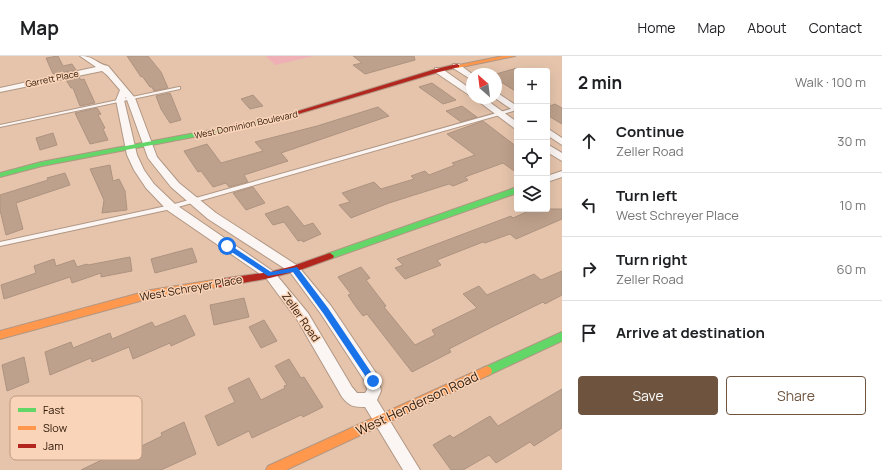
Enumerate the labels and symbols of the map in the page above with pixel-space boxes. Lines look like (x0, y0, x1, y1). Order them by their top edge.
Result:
street label: Garrett Place (24, 67, 80, 90)
north arrow (466, 68, 502, 104)
street label: West Dominion Boulevard (193, 107, 299, 142)
route start (218, 237, 236, 255)
street label: West Schreyer Place (138, 271, 244, 304)
street label: Zeller Road (279, 289, 324, 344)
street label: West Henderson Road (353, 367, 481, 439)
route end (364, 372, 382, 390)
legend (10, 396, 142, 460)
text: Fast (43, 402, 65, 417)
text: Slow (43, 420, 68, 435)
text: Jam (43, 438, 64, 453)

